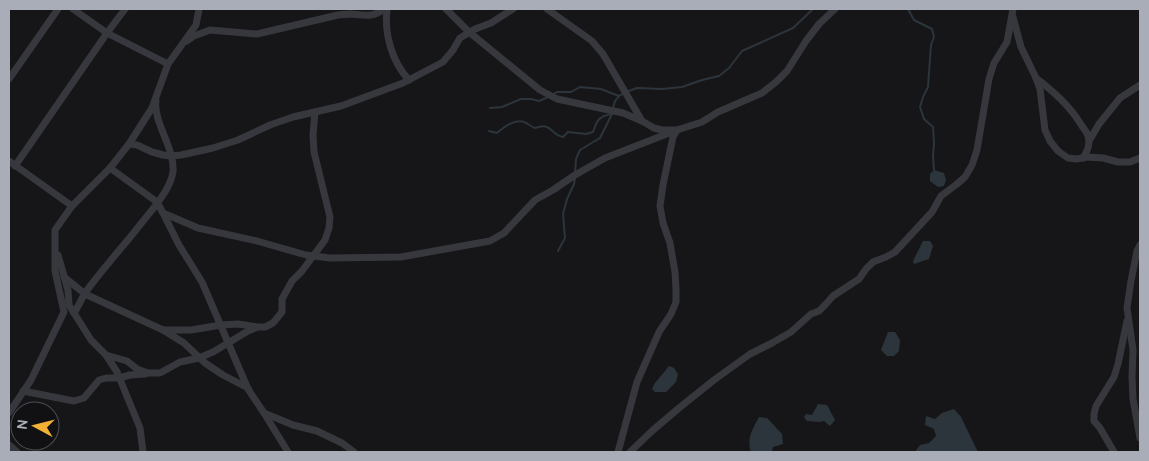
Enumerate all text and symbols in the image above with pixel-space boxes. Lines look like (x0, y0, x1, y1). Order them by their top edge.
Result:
north arrow (10, 401, 60, 451)
text: N (13, 418, 32, 430)

